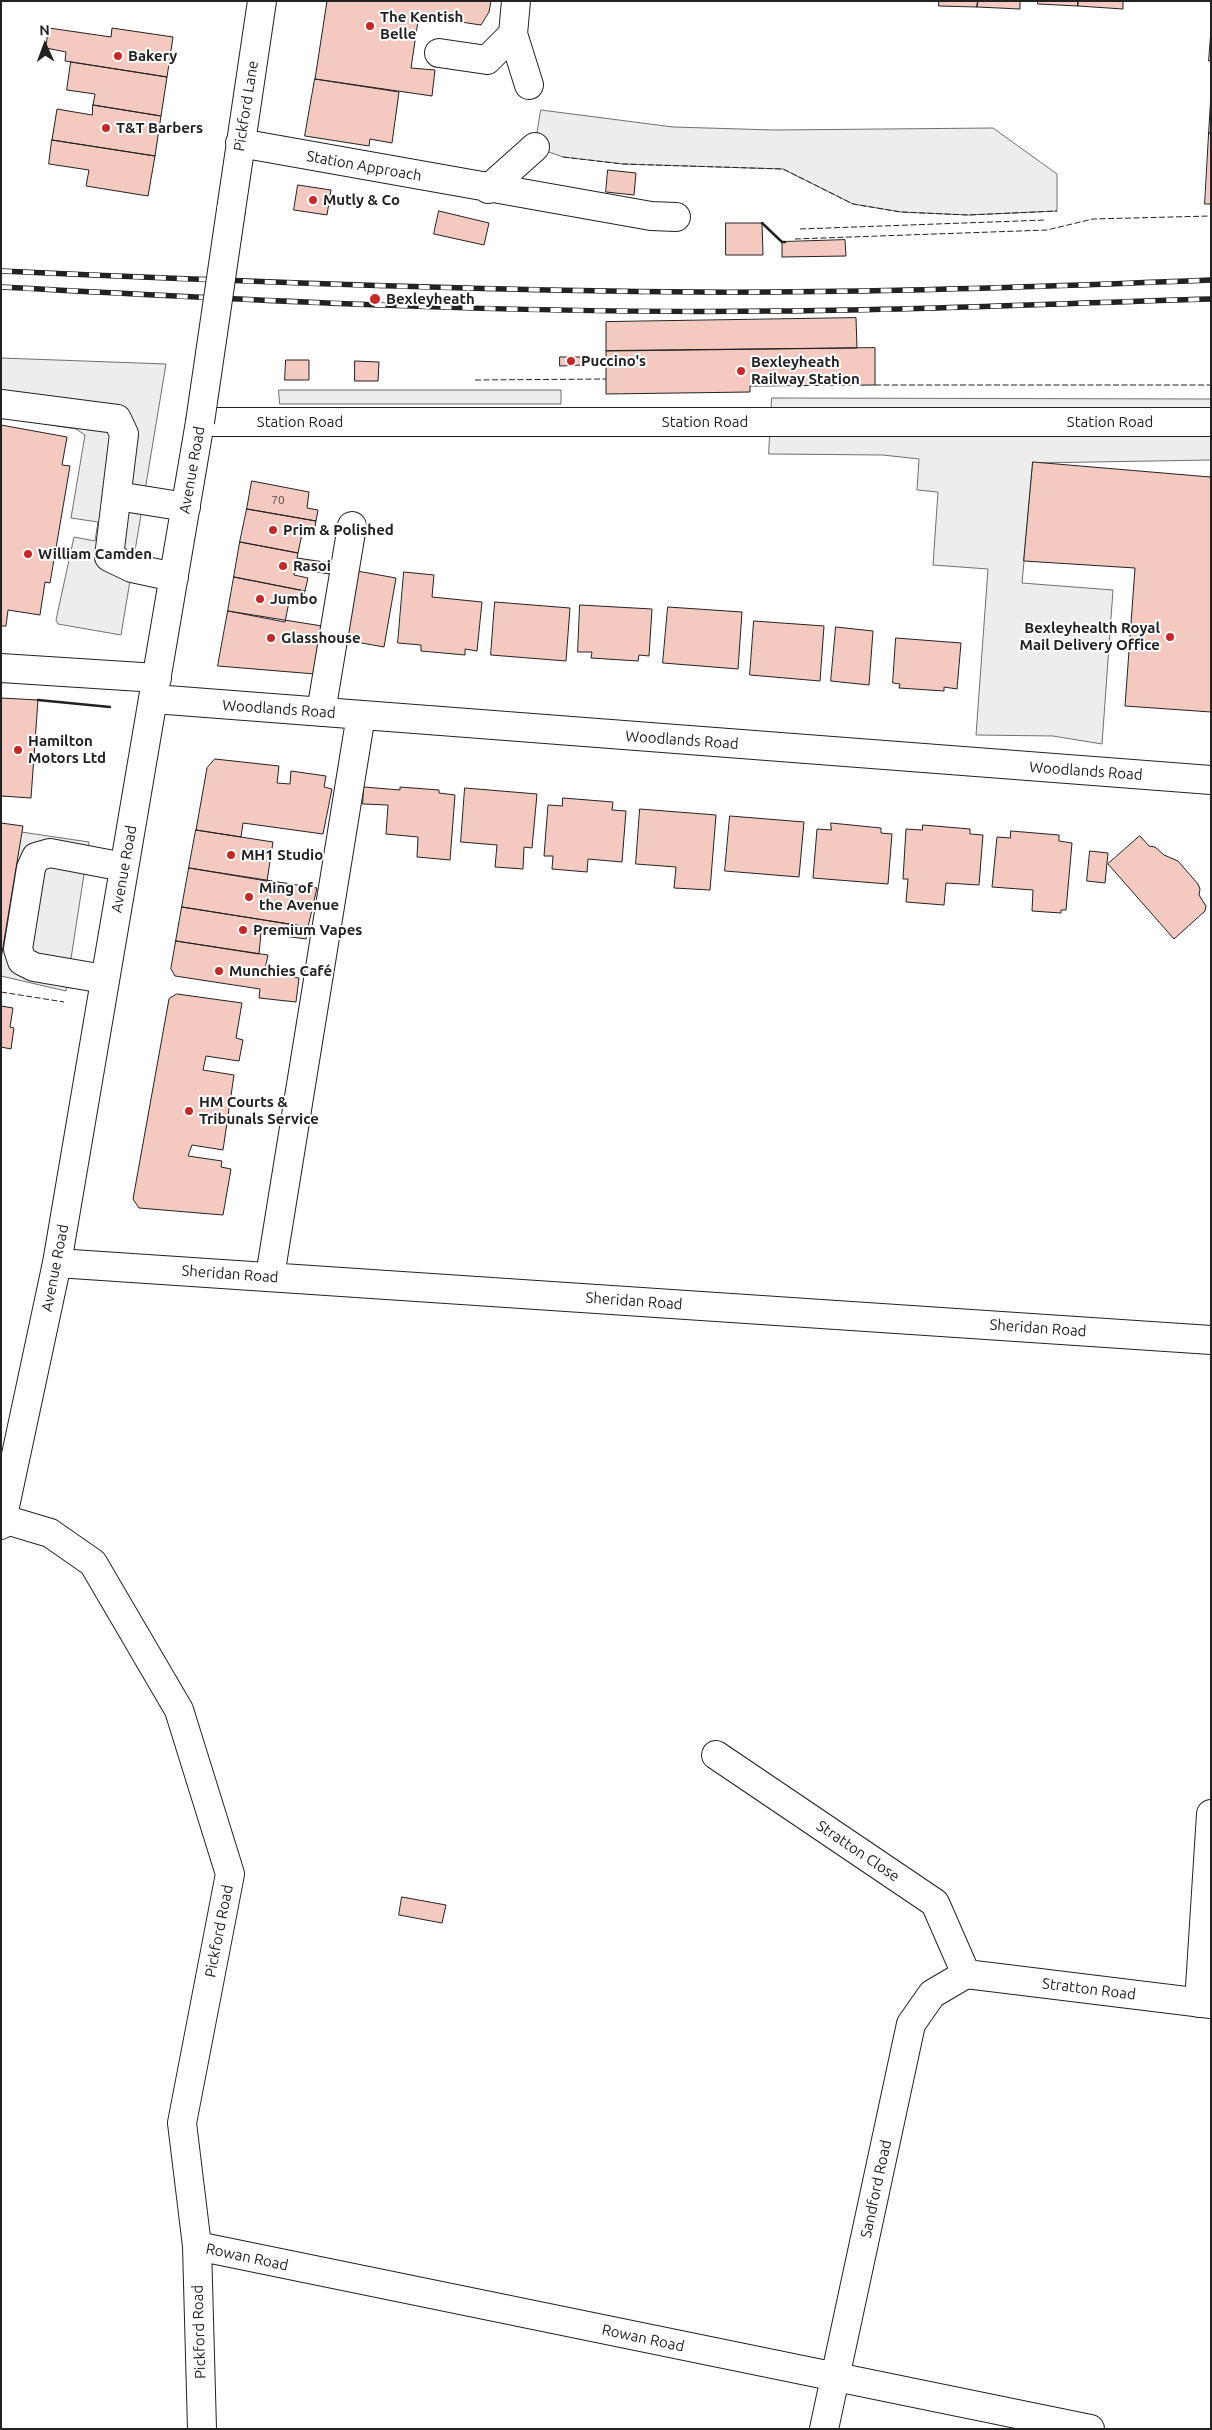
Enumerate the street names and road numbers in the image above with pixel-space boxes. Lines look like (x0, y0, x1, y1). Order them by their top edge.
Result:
street label: Pickford Lane (230, 59, 262, 153)
street label: Station Approach (305, 147, 423, 185)
street label: Station Road (257, 413, 343, 431)
street label: Station Road (662, 413, 748, 431)
street label: Station Road (1067, 413, 1153, 431)
street label: Avenue Road (175, 425, 209, 515)
street label: Woodlands Road (222, 696, 336, 722)
street label: Woodlands Road (625, 727, 739, 753)
street label: Woodlands Road (1029, 758, 1143, 784)
street label: Avenue Road (107, 824, 141, 914)
street label: Avenue Road (38, 1223, 72, 1313)
street label: Sheridan Road (181, 1262, 279, 1286)
street label: Sheridan Road (585, 1289, 683, 1313)
street label: Sheridan Road (989, 1316, 1087, 1340)
street label: Stratton Close (813, 1817, 903, 1885)
street label: Pickford Road (201, 1883, 237, 1979)
street label: Stratton Road (1041, 1974, 1137, 2004)
street label: Sandford Road (857, 2138, 895, 2240)
street label: Rowan Road (204, 2239, 290, 2275)
street label: Pickford Road (188, 2285, 210, 2379)
street label: Rowan Road (600, 2320, 686, 2356)

